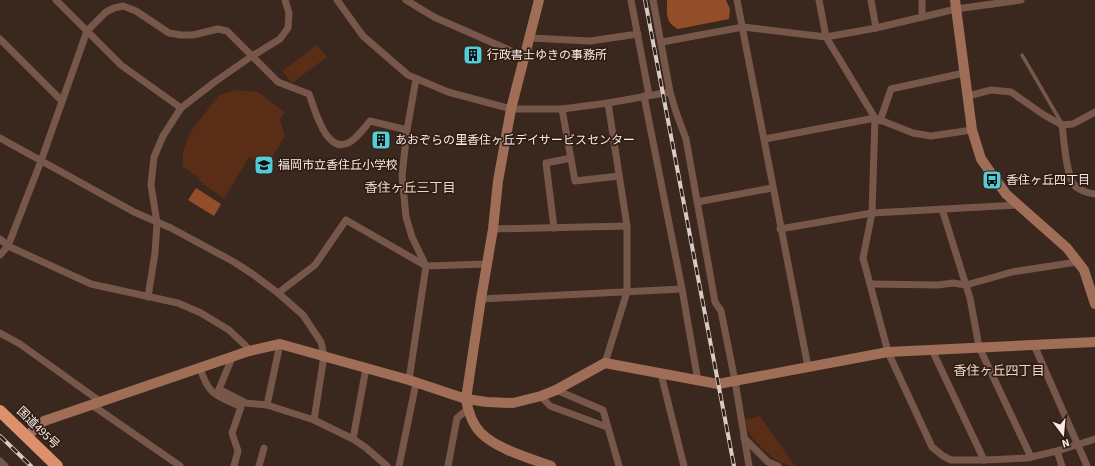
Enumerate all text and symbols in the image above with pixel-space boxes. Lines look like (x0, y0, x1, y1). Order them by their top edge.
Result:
building icon: 行政書士ゆきの事務所 (462, 44, 484, 66)
place label: 行政書士ゆきの事務所 (487, 47, 607, 64)
building icon: あおぞらの里香住ヶ丘デイサービスセンター (370, 129, 392, 151)
place label: あおぞらの里香住ヶ丘デイサービスセンター (395, 132, 635, 149)
school or university icon: 福岡市立香住丘小学校 (253, 154, 275, 176)
place label: 福岡市立香住丘小学校 (278, 157, 398, 174)
bus stop icon: 香住ヶ丘四丁目 (981, 169, 1003, 191)
place label: 香住ヶ丘四丁目 (1006, 172, 1090, 189)
district label: 香住ヶ丘三丁目 (364, 179, 456, 197)
district label: 香住ヶ丘四丁目 (953, 362, 1045, 380)
street label: 国道495号 (13, 403, 63, 453)
north arrow (1043, 414, 1083, 454)
text: N (1060, 435, 1071, 451)

